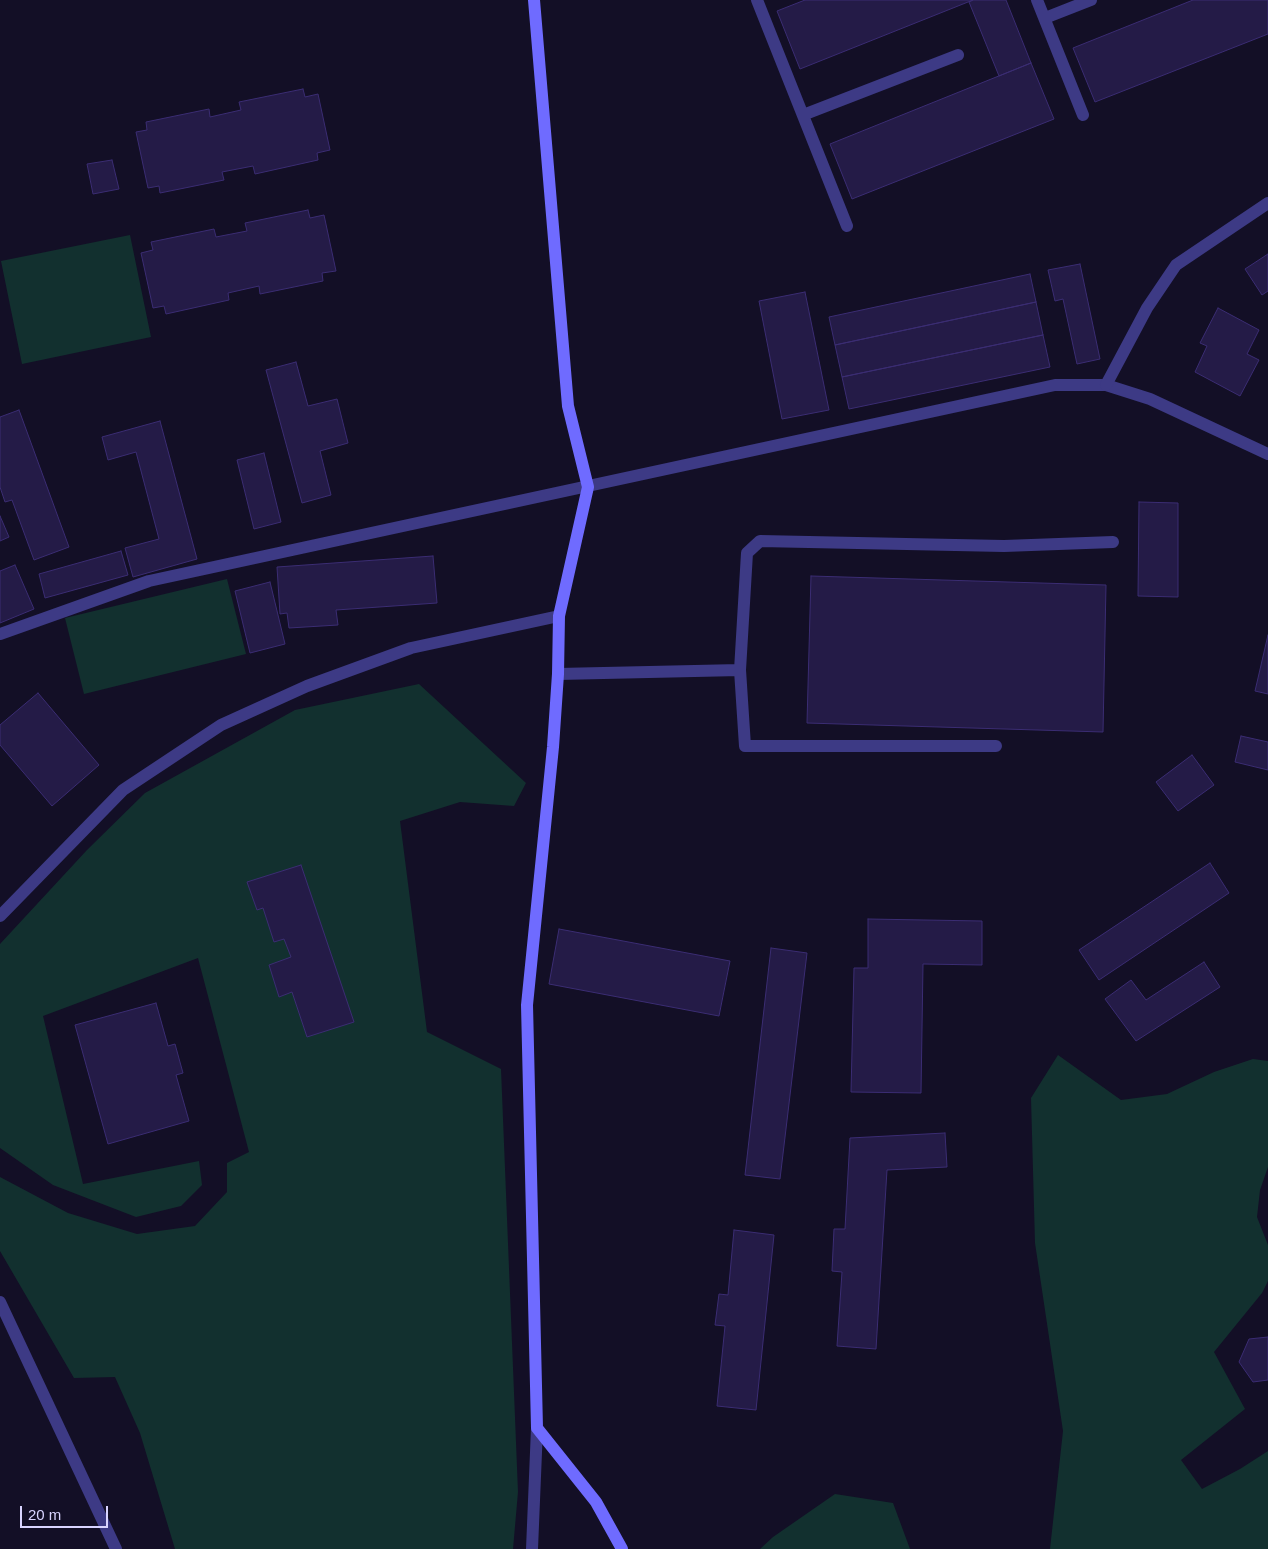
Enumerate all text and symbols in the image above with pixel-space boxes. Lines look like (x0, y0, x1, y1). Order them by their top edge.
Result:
scale bar (22, 1496, 110, 1528)
text: 20 m (28, 1506, 61, 1523)

